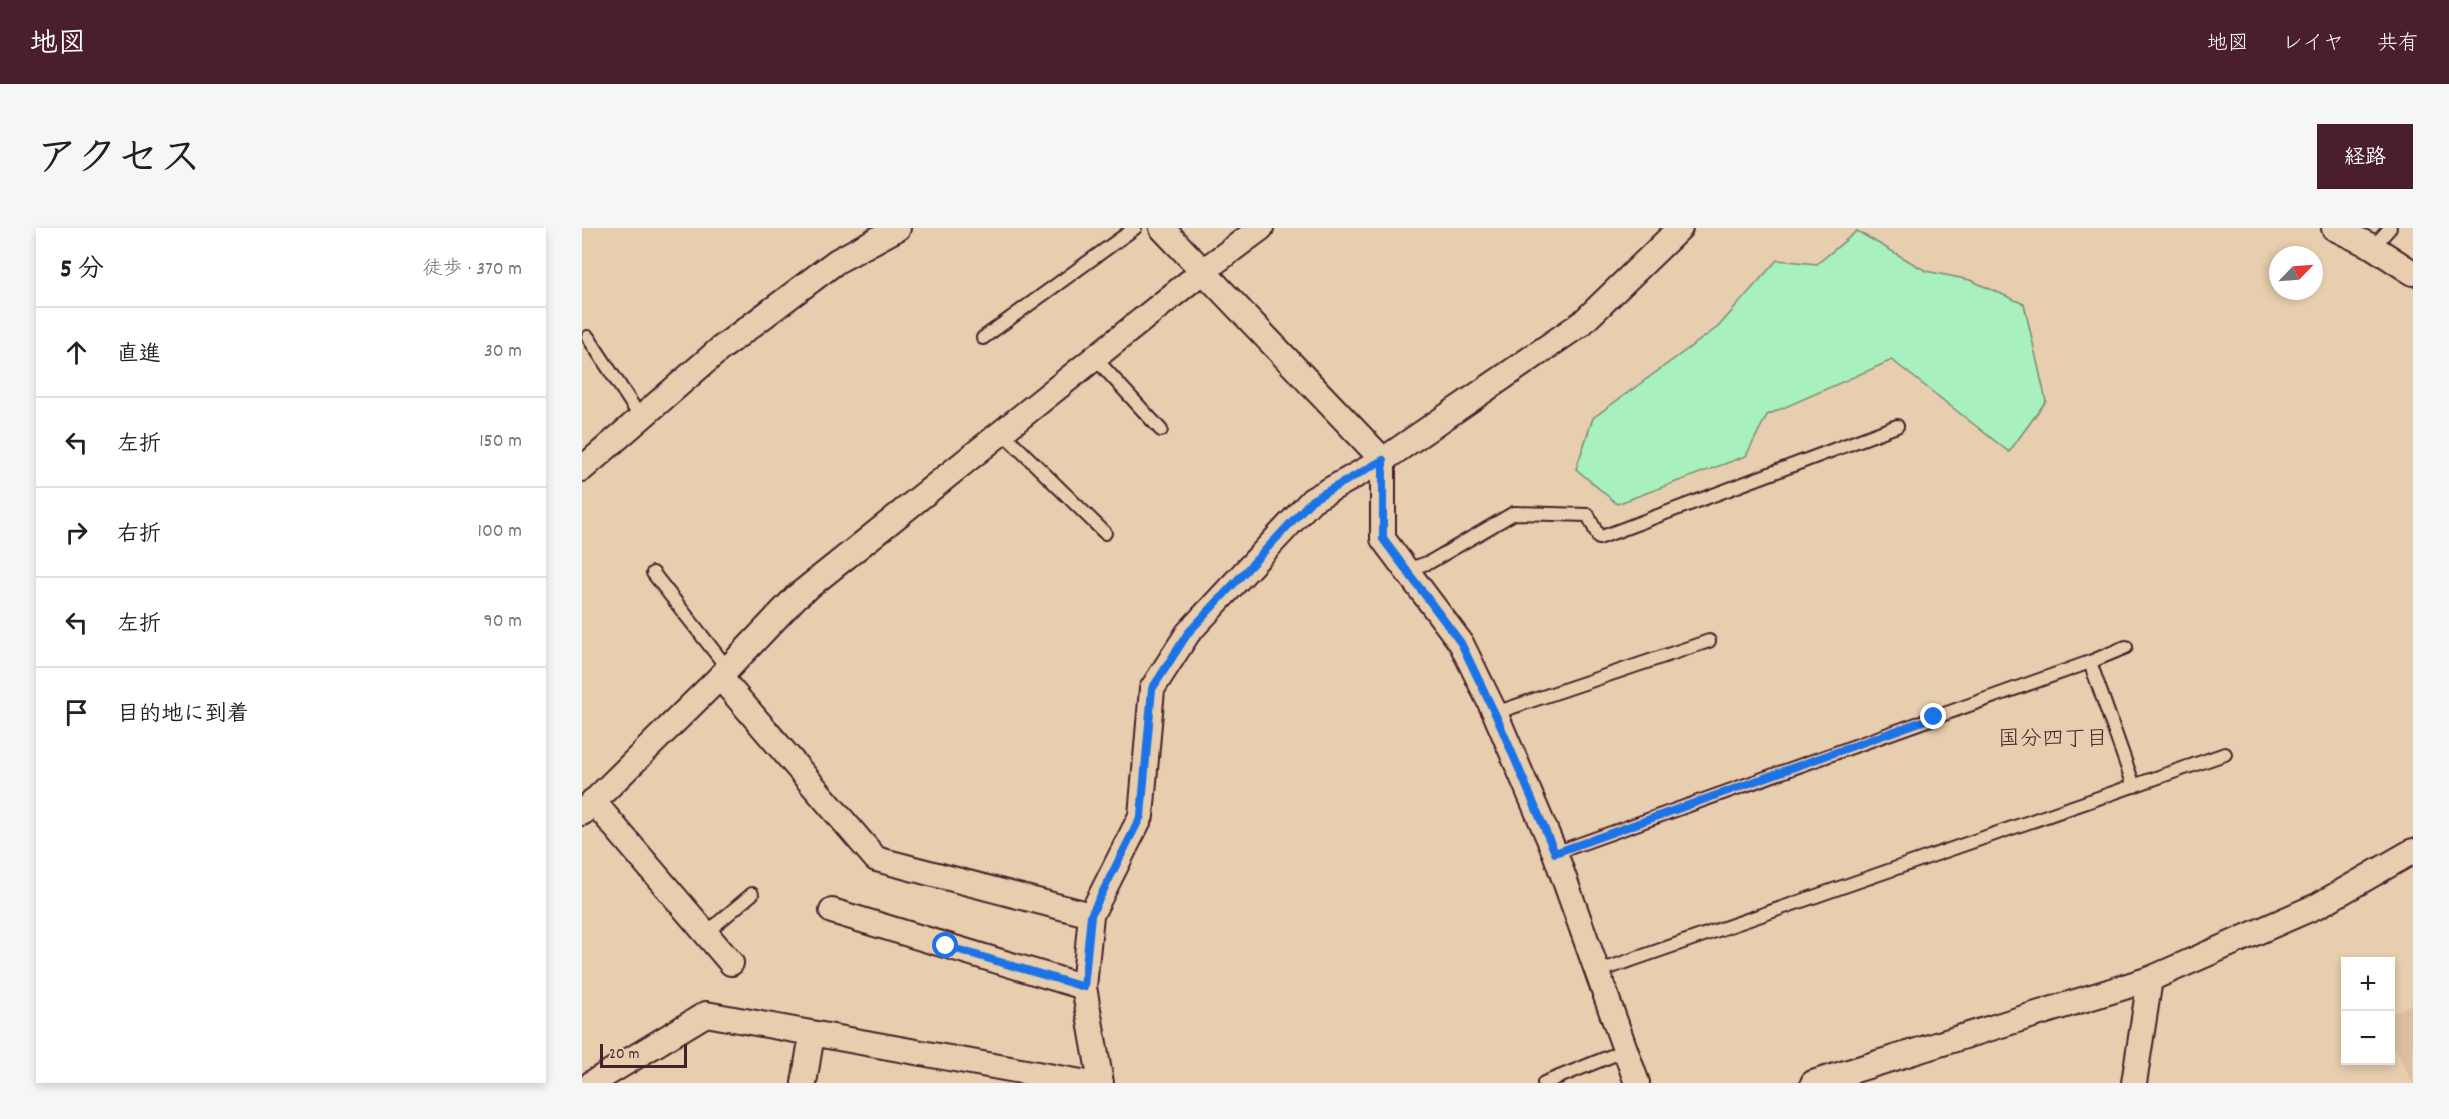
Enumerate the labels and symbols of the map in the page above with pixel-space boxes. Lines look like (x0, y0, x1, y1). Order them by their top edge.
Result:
north arrow (2269, 246, 2323, 300)
route end (1920, 703, 1946, 729)
district label: 国分四丁目 (1998, 725, 2108, 756)
route start (932, 932, 958, 958)
scale bar (600, 1041, 687, 1068)

